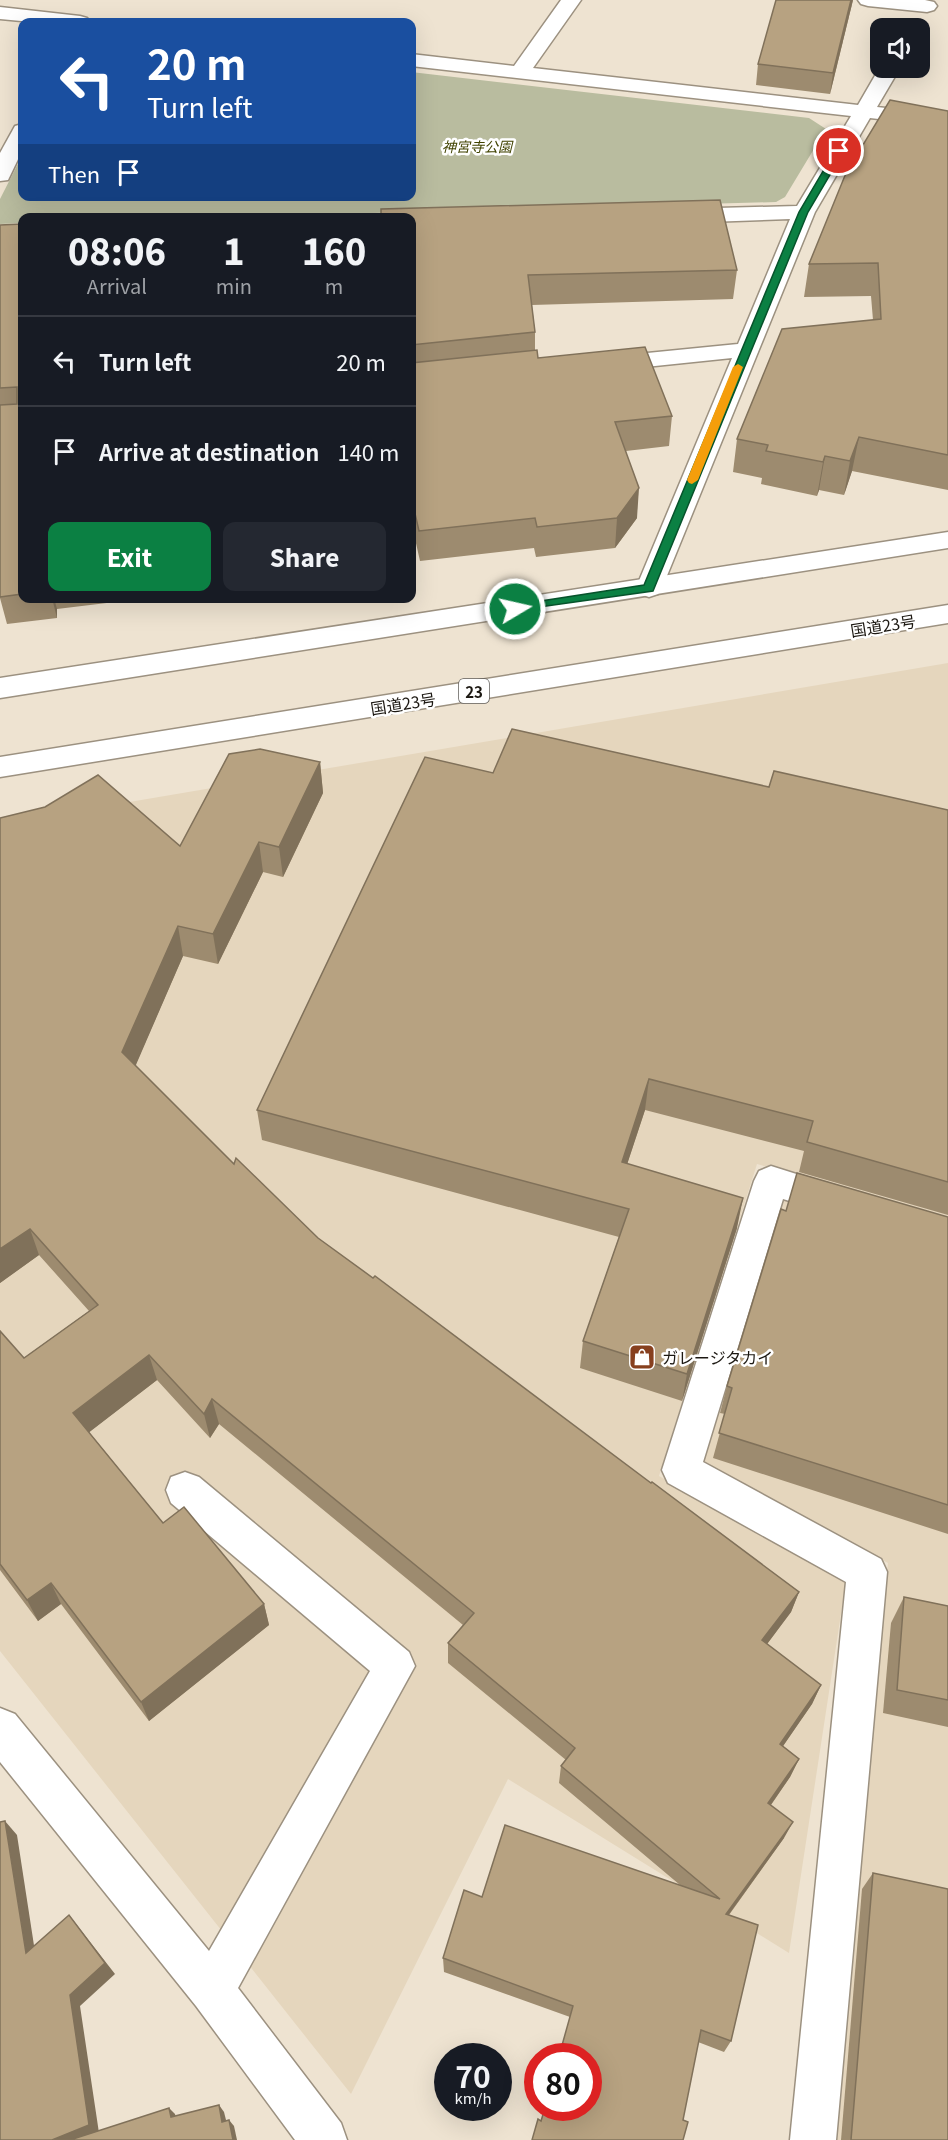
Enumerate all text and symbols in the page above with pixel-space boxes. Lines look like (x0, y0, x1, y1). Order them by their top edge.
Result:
map controls (870, 18, 930, 78)
button: sound (870, 18, 930, 78)
text: 20 m (147, 31, 247, 92)
icon: left (48, 42, 126, 120)
text: Turn left (147, 87, 253, 126)
pin (813, 125, 864, 176)
icon: arrive (822, 134, 855, 167)
park label: 神宮寺公園 (442, 136, 514, 156)
icon: arrive (112, 156, 145, 189)
text: Then (48, 157, 100, 189)
text: 08:06 (68, 223, 166, 275)
text: 1 (223, 223, 245, 275)
text: 160 (302, 223, 366, 275)
text: Arrival (87, 271, 147, 300)
text: min (216, 271, 252, 300)
text: m (325, 271, 343, 300)
icon: left (48, 345, 81, 378)
text: Turn left (99, 345, 191, 377)
text: 20 m (336, 345, 386, 377)
icon: arrive (48, 435, 81, 468)
text: Arrive at destination (99, 435, 319, 467)
text: 140 m (337, 435, 399, 467)
button: Exit (48, 522, 211, 591)
button: Share (223, 522, 386, 591)
position arrow (483, 577, 547, 641)
street label: 国道23号 (849, 608, 917, 642)
road number: 23 (459, 679, 489, 703)
street label: 国道23号 (369, 686, 437, 720)
shop icon: ガレージタカイ (627, 1342, 657, 1372)
place label: ガレージタカイ (662, 1345, 773, 1369)
speed limit sign: 80 (524, 2043, 602, 2121)
text: 70 (455, 2053, 491, 2097)
text: km/h (454, 2087, 492, 2108)

